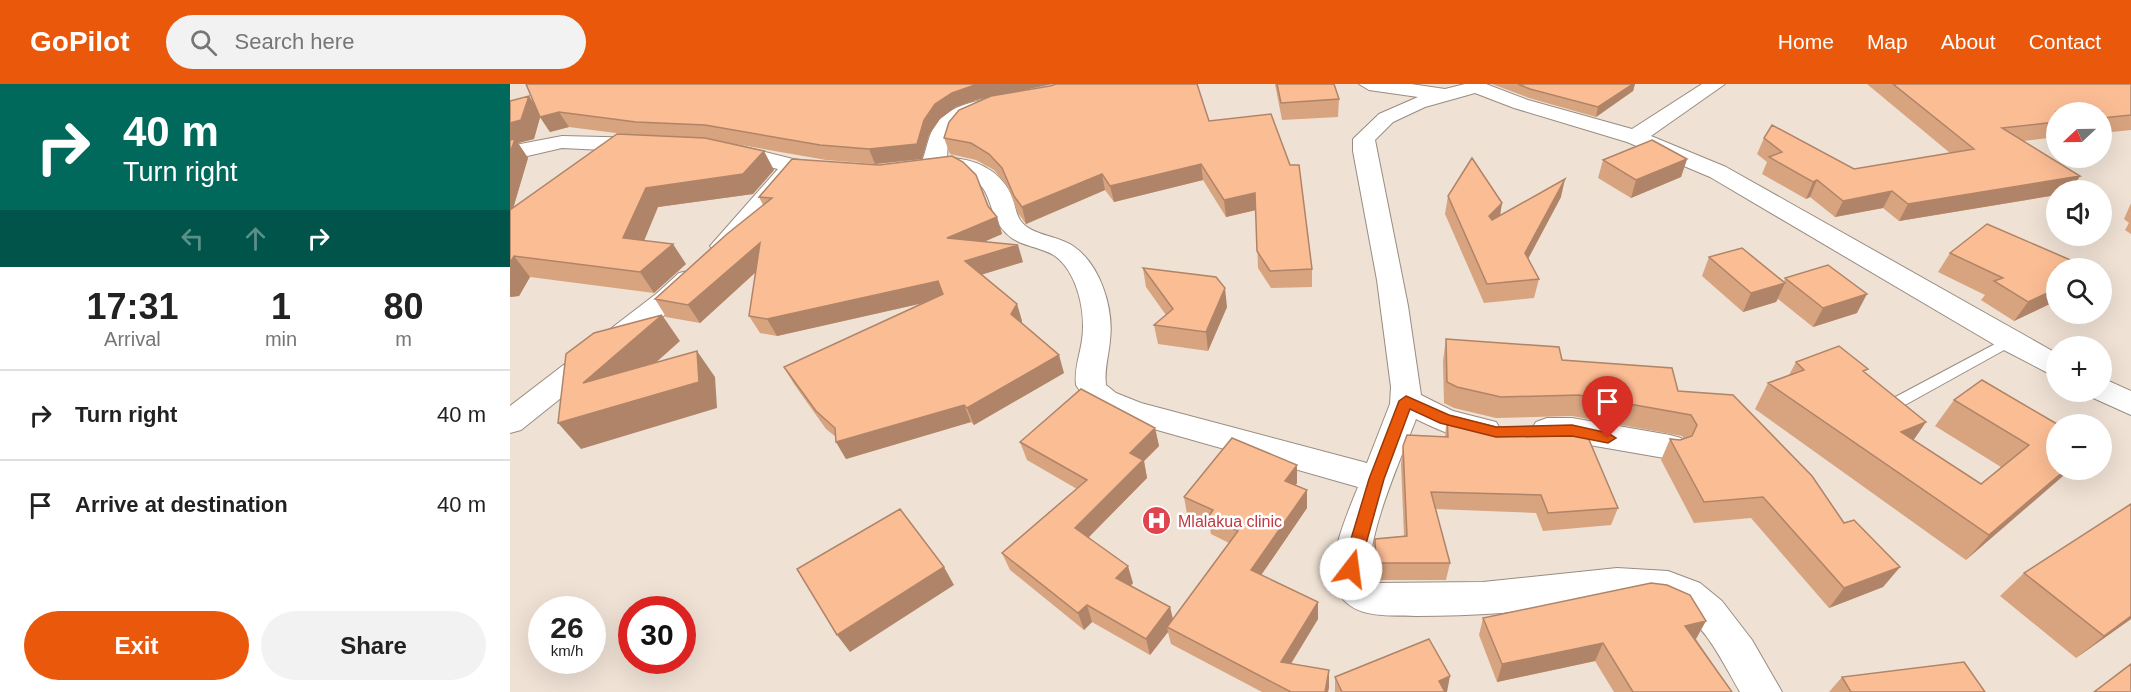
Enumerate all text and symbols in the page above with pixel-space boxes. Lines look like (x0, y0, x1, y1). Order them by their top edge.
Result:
search box (166, 15, 586, 69)
text: GoPilot (30, 26, 130, 57)
icon: search (187, 26, 220, 59)
text: Search here (235, 29, 354, 54)
text: Home (1778, 30, 1834, 53)
text: Map (1867, 30, 1908, 53)
text: About (1941, 30, 1996, 53)
text: Contact (2029, 30, 2101, 53)
north arrow (2046, 102, 2112, 168)
map controls (2046, 102, 2112, 480)
icon: right (24, 108, 102, 186)
text: 40 m (123, 108, 219, 155)
text: Turn right (123, 157, 238, 187)
button: sound (2046, 180, 2112, 246)
icon: left (176, 222, 209, 255)
icon: ahead (239, 222, 272, 255)
icon: right (302, 222, 335, 255)
button: search (2046, 258, 2112, 324)
text: 17:31 (86, 286, 178, 327)
text: 1 (271, 286, 291, 327)
text: 80 (384, 286, 424, 327)
text: Arrival (104, 328, 161, 350)
text: min (265, 328, 297, 350)
text: m (395, 328, 412, 350)
button: + (2046, 336, 2112, 402)
pin (1582, 376, 1633, 438)
icon: arrive (1591, 385, 1624, 418)
icon: right (24, 399, 57, 432)
text: Turn right (75, 402, 177, 427)
text: 40 m (437, 402, 486, 427)
button: − (2046, 414, 2112, 480)
icon: arrive (24, 489, 57, 522)
text: Arrive at destination (75, 492, 288, 517)
text: 40 m (437, 492, 486, 517)
hospital icon: Mlalakua clinic (1141, 505, 1173, 537)
place label: Mlalakua clinic (1178, 513, 1282, 530)
position arrow (1319, 537, 1383, 601)
speed limit sign: 30 (618, 596, 696, 674)
button: Exit (24, 611, 249, 680)
button: Share (261, 611, 486, 680)
text: 26 (550, 611, 584, 644)
text: km/h (551, 642, 583, 659)

